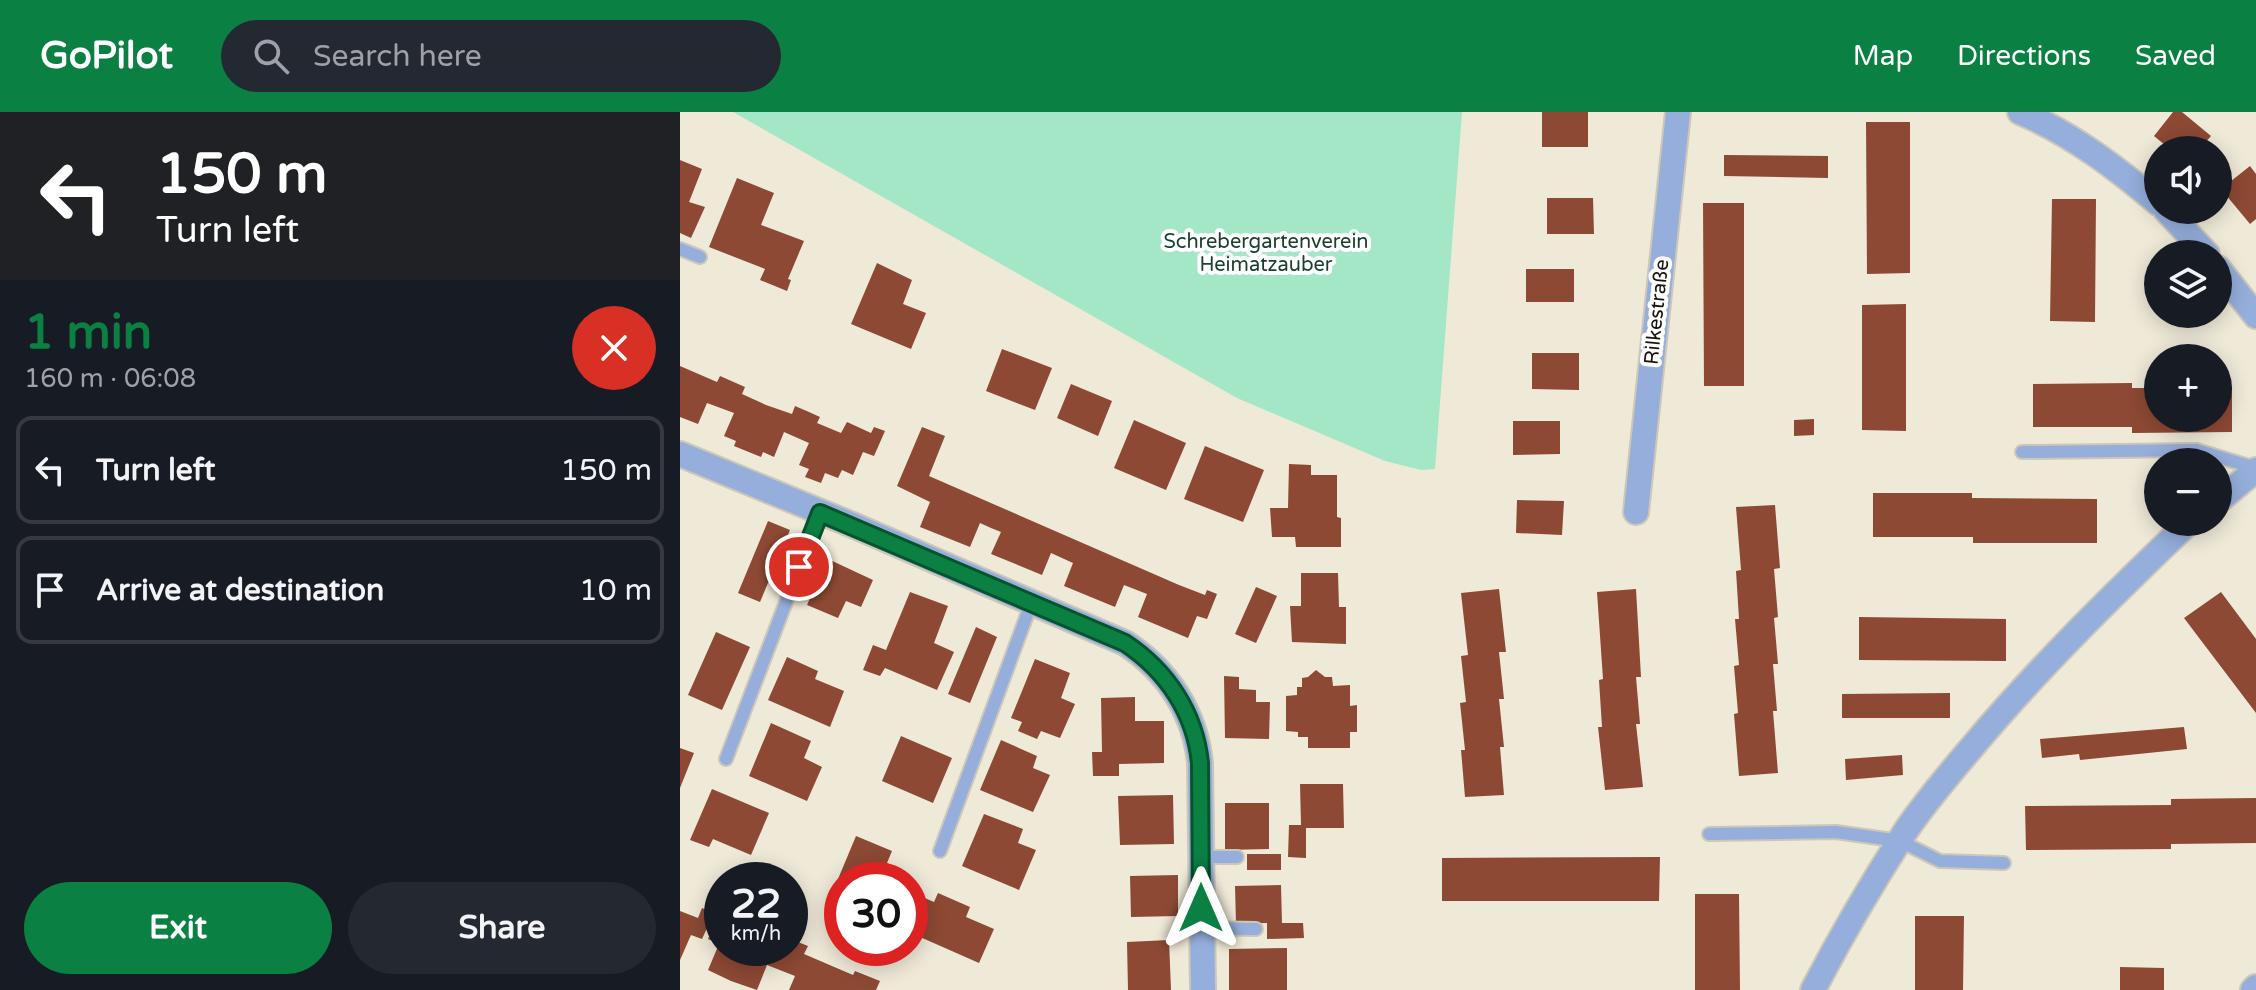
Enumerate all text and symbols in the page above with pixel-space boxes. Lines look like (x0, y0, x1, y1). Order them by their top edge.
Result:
search box (221, 20, 781, 92)
text: GoPilot (40, 33, 173, 79)
icon: search (249, 34, 293, 78)
text: Search here (313, 38, 482, 75)
text: Map (1853, 39, 1913, 73)
text: Directions (1957, 39, 2091, 73)
text: Saved (2135, 39, 2216, 73)
map controls (2144, 136, 2232, 536)
button: sound (2144, 136, 2232, 224)
text: 150 m (156, 141, 327, 208)
icon: left (24, 144, 128, 248)
text: Turn left (156, 209, 299, 252)
park label: Schrebergartenverein Heimatzauber (1163, 230, 1369, 277)
button: layers (2144, 240, 2232, 328)
street label: Rilkestraße (1640, 258, 1674, 366)
text: 1 min (24, 304, 152, 362)
button: close (572, 306, 656, 390)
button: + (2144, 344, 2232, 432)
text: 160 m · 06:08 (24, 363, 196, 394)
icon: left (28, 448, 72, 492)
button: − (2144, 448, 2232, 536)
text: Turn left (96, 452, 215, 489)
text: 150 m (560, 452, 652, 489)
pin (765, 533, 833, 601)
icon: arrive (777, 545, 821, 589)
icon: arrive (28, 568, 72, 612)
text: Arrive at destination (96, 572, 384, 609)
text: 10 m (579, 572, 652, 609)
speed limit sign: 30 (824, 862, 928, 966)
position arrow (1159, 866, 1243, 950)
text: 22 (731, 880, 781, 928)
button: Exit (24, 882, 332, 974)
button: Share (348, 882, 656, 974)
text: km/h (731, 922, 781, 946)

